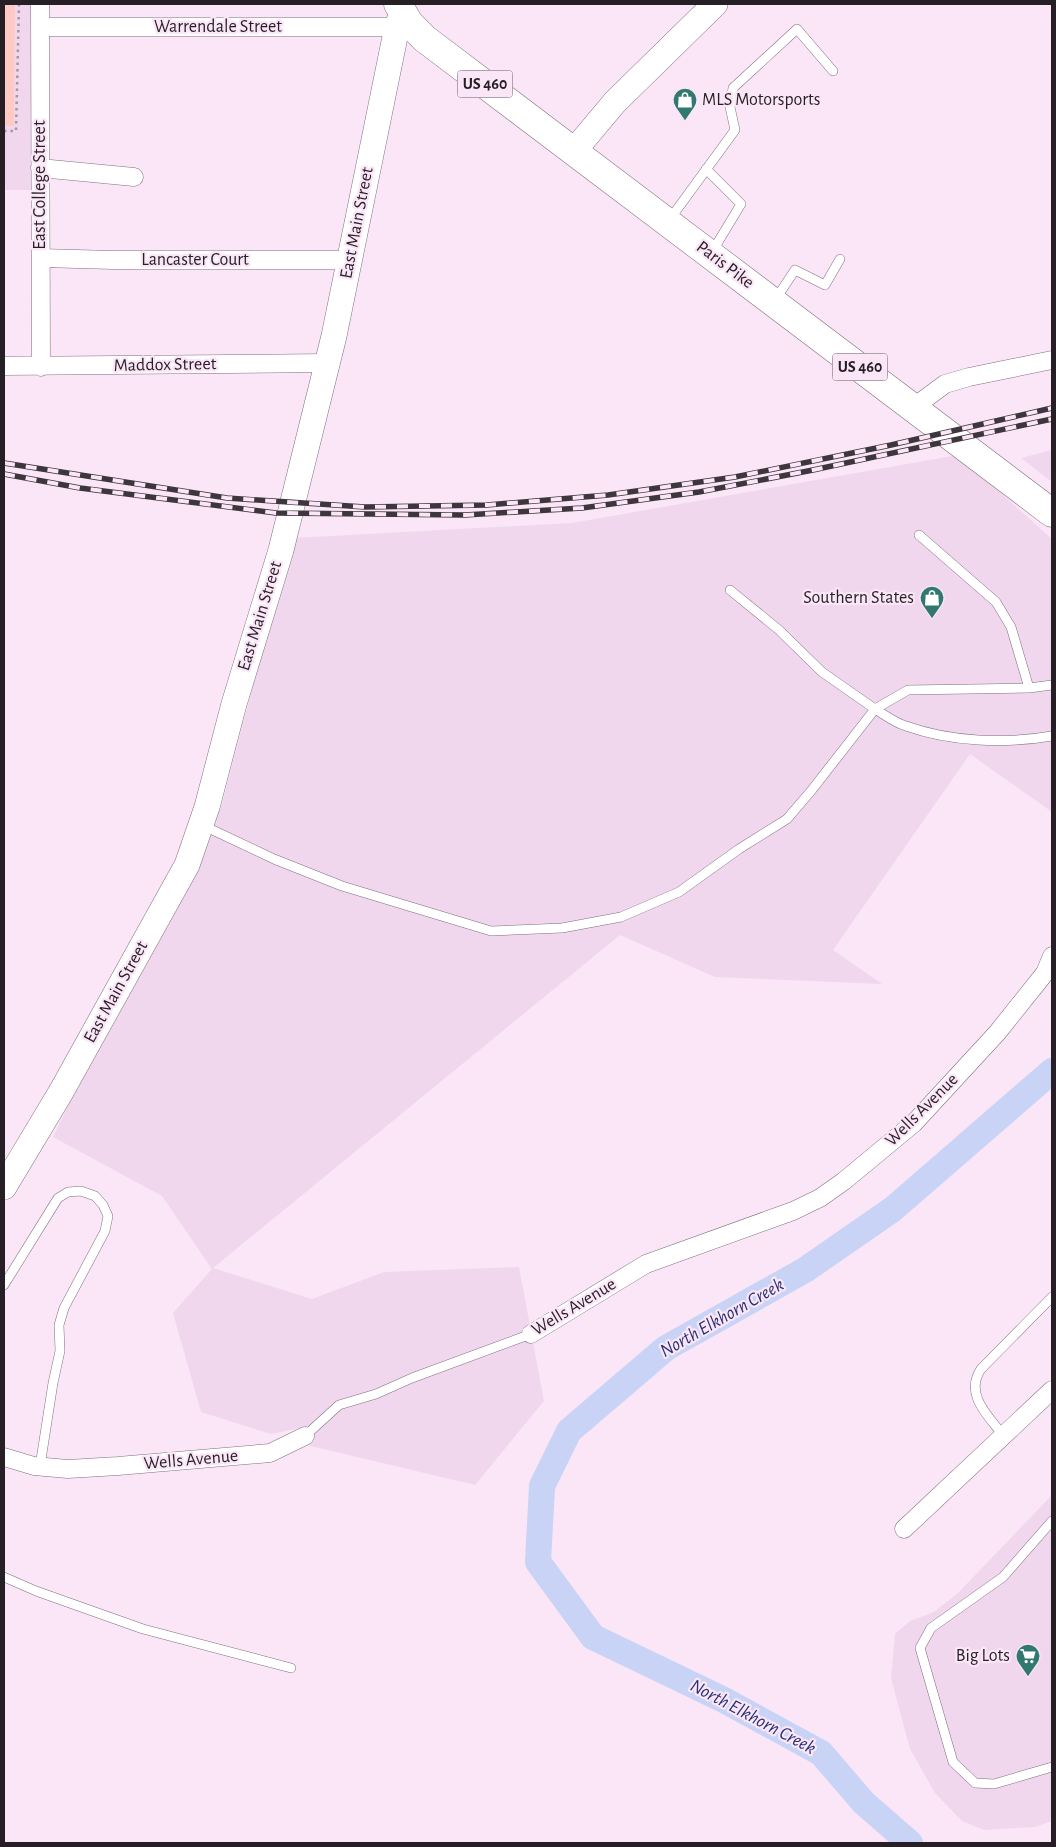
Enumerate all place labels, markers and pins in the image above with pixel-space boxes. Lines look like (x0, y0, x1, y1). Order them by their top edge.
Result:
shop icon: MLS Motorsports (672, 87, 698, 121)
place label: MLS Motorsports (702, 91, 821, 109)
shop icon: Southern States (919, 585, 945, 619)
place label: Southern States (803, 589, 914, 607)
supermarket icon: Big Lots (1015, 1643, 1041, 1677)
place label: Big Lots (956, 1647, 1010, 1665)

